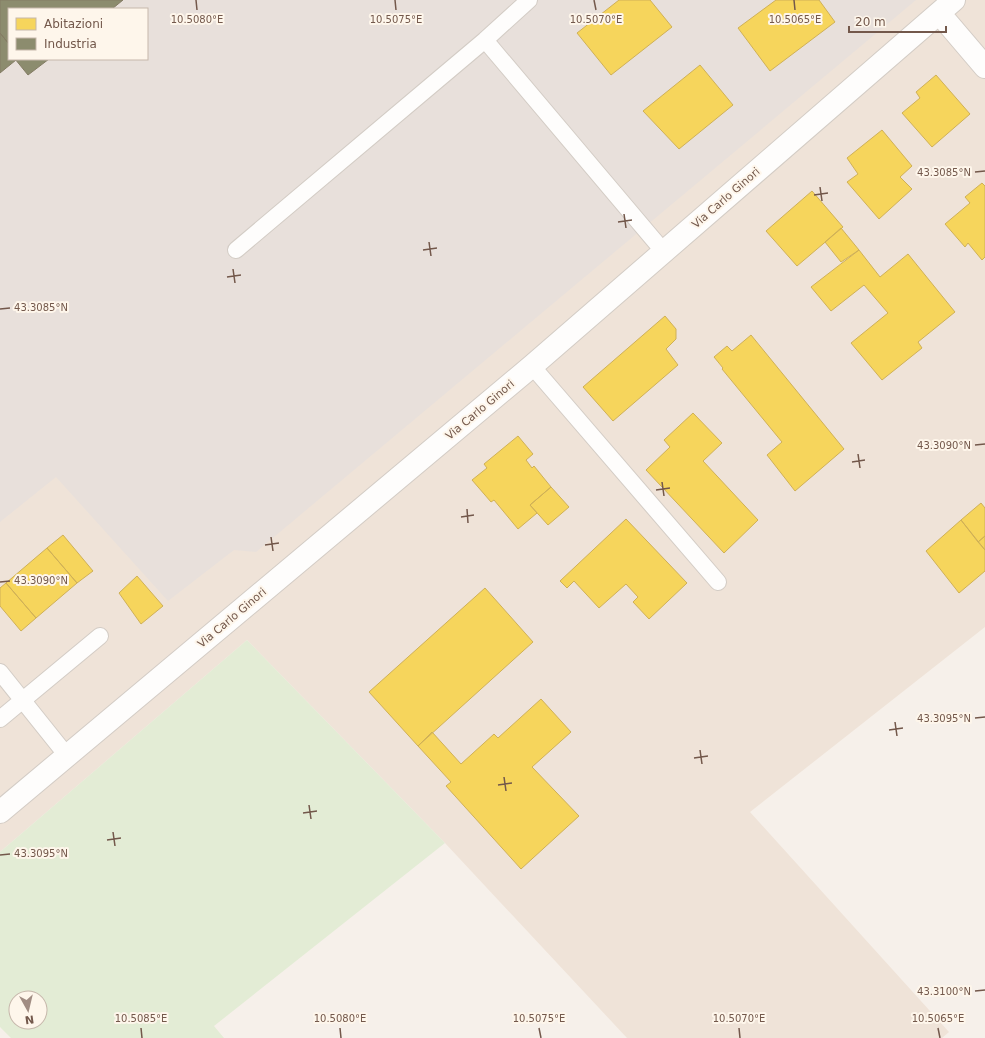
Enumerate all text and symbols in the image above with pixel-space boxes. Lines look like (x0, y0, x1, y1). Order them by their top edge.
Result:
legend (8, 8, 148, 60)
scale bar (849, 8, 946, 34)
text: 10.5080°E (171, 14, 223, 25)
text: 10.5075°E (370, 14, 422, 25)
text: 10.5070°E (570, 14, 622, 25)
text: 10.5065°E (769, 14, 821, 25)
text: 20 m (855, 15, 886, 29)
text: Abitazioni (44, 17, 103, 31)
text: Industria (44, 37, 97, 51)
street label: Via Carlo Ginori (689, 165, 763, 231)
text: 43.3085°N (917, 167, 971, 178)
text: 43.3085°N (14, 302, 68, 313)
street label: Via Carlo Ginori (443, 377, 517, 443)
text: 43.3090°N (917, 440, 971, 451)
text: 43.3090°N (14, 575, 68, 586)
street label: Via Carlo Ginori (195, 585, 269, 651)
text: 43.3095°N (917, 713, 971, 724)
text: 43.3095°N (14, 848, 68, 859)
text: 43.3100°N (917, 986, 971, 997)
north arrow (8, 990, 48, 1030)
text: N (24, 1012, 35, 1026)
text: 10.5085°E (115, 1013, 167, 1024)
text: 10.5080°E (314, 1013, 366, 1024)
text: 10.5075°E (513, 1013, 565, 1024)
text: 10.5070°E (713, 1013, 765, 1024)
text: 10.5065°E (912, 1013, 964, 1024)

